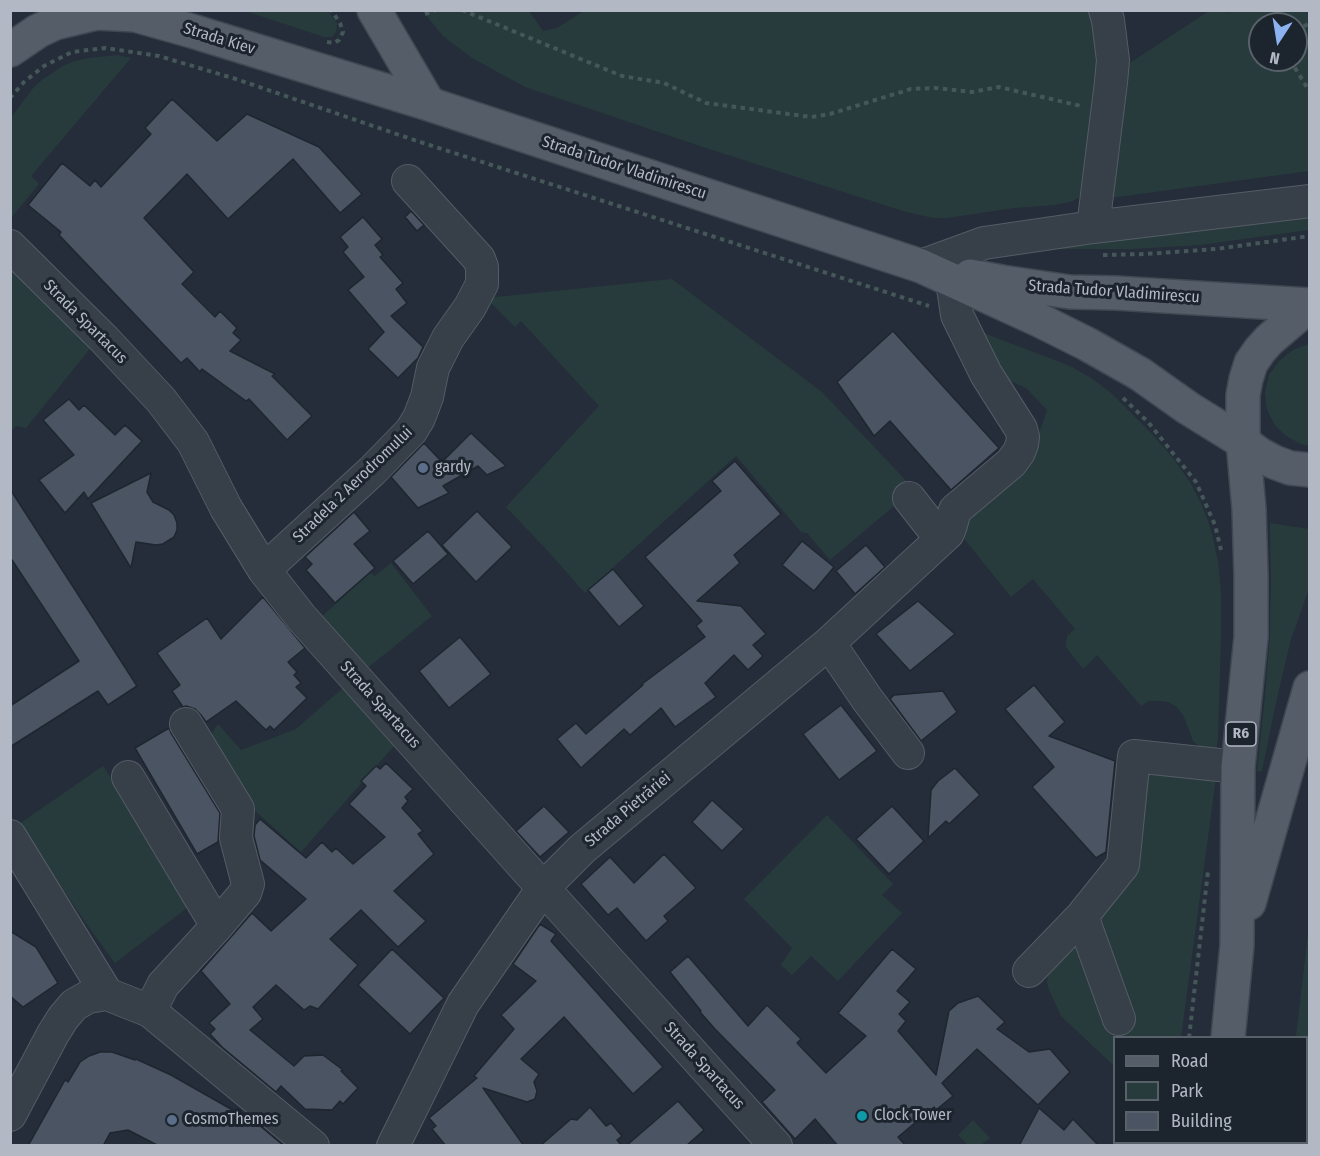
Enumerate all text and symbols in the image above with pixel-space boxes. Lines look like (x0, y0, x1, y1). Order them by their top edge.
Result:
north arrow (1248, 12, 1308, 72)
street label: Strada Kiev (181, 19, 257, 59)
text: N (1268, 48, 1281, 68)
street label: Strada Tudor Vladimirescu (539, 132, 709, 204)
street label: Strada Spartacus (39, 276, 131, 368)
street label: Strada Tudor Vladimirescu (1028, 276, 1200, 308)
street label: Stradela 2 Aerodromului (289, 423, 417, 547)
place label: gardy (435, 458, 471, 478)
marker: gardy (416, 461, 430, 475)
street label: Strada Spartacus (336, 657, 424, 753)
road number: R6 (1226, 722, 1256, 746)
street label: Strada Pietrăriei (581, 768, 675, 852)
street label: Strada Spartacus (660, 1018, 748, 1114)
legend (1113, 1036, 1308, 1144)
text: Road (1171, 1050, 1208, 1072)
text: Park (1171, 1080, 1203, 1102)
place label: Clock Tower (874, 1106, 952, 1126)
marker: Clock Tower (855, 1109, 869, 1123)
place label: CosmoThemes (184, 1110, 279, 1130)
text: Building (1171, 1110, 1232, 1132)
marker: CosmoThemes (165, 1113, 179, 1127)

